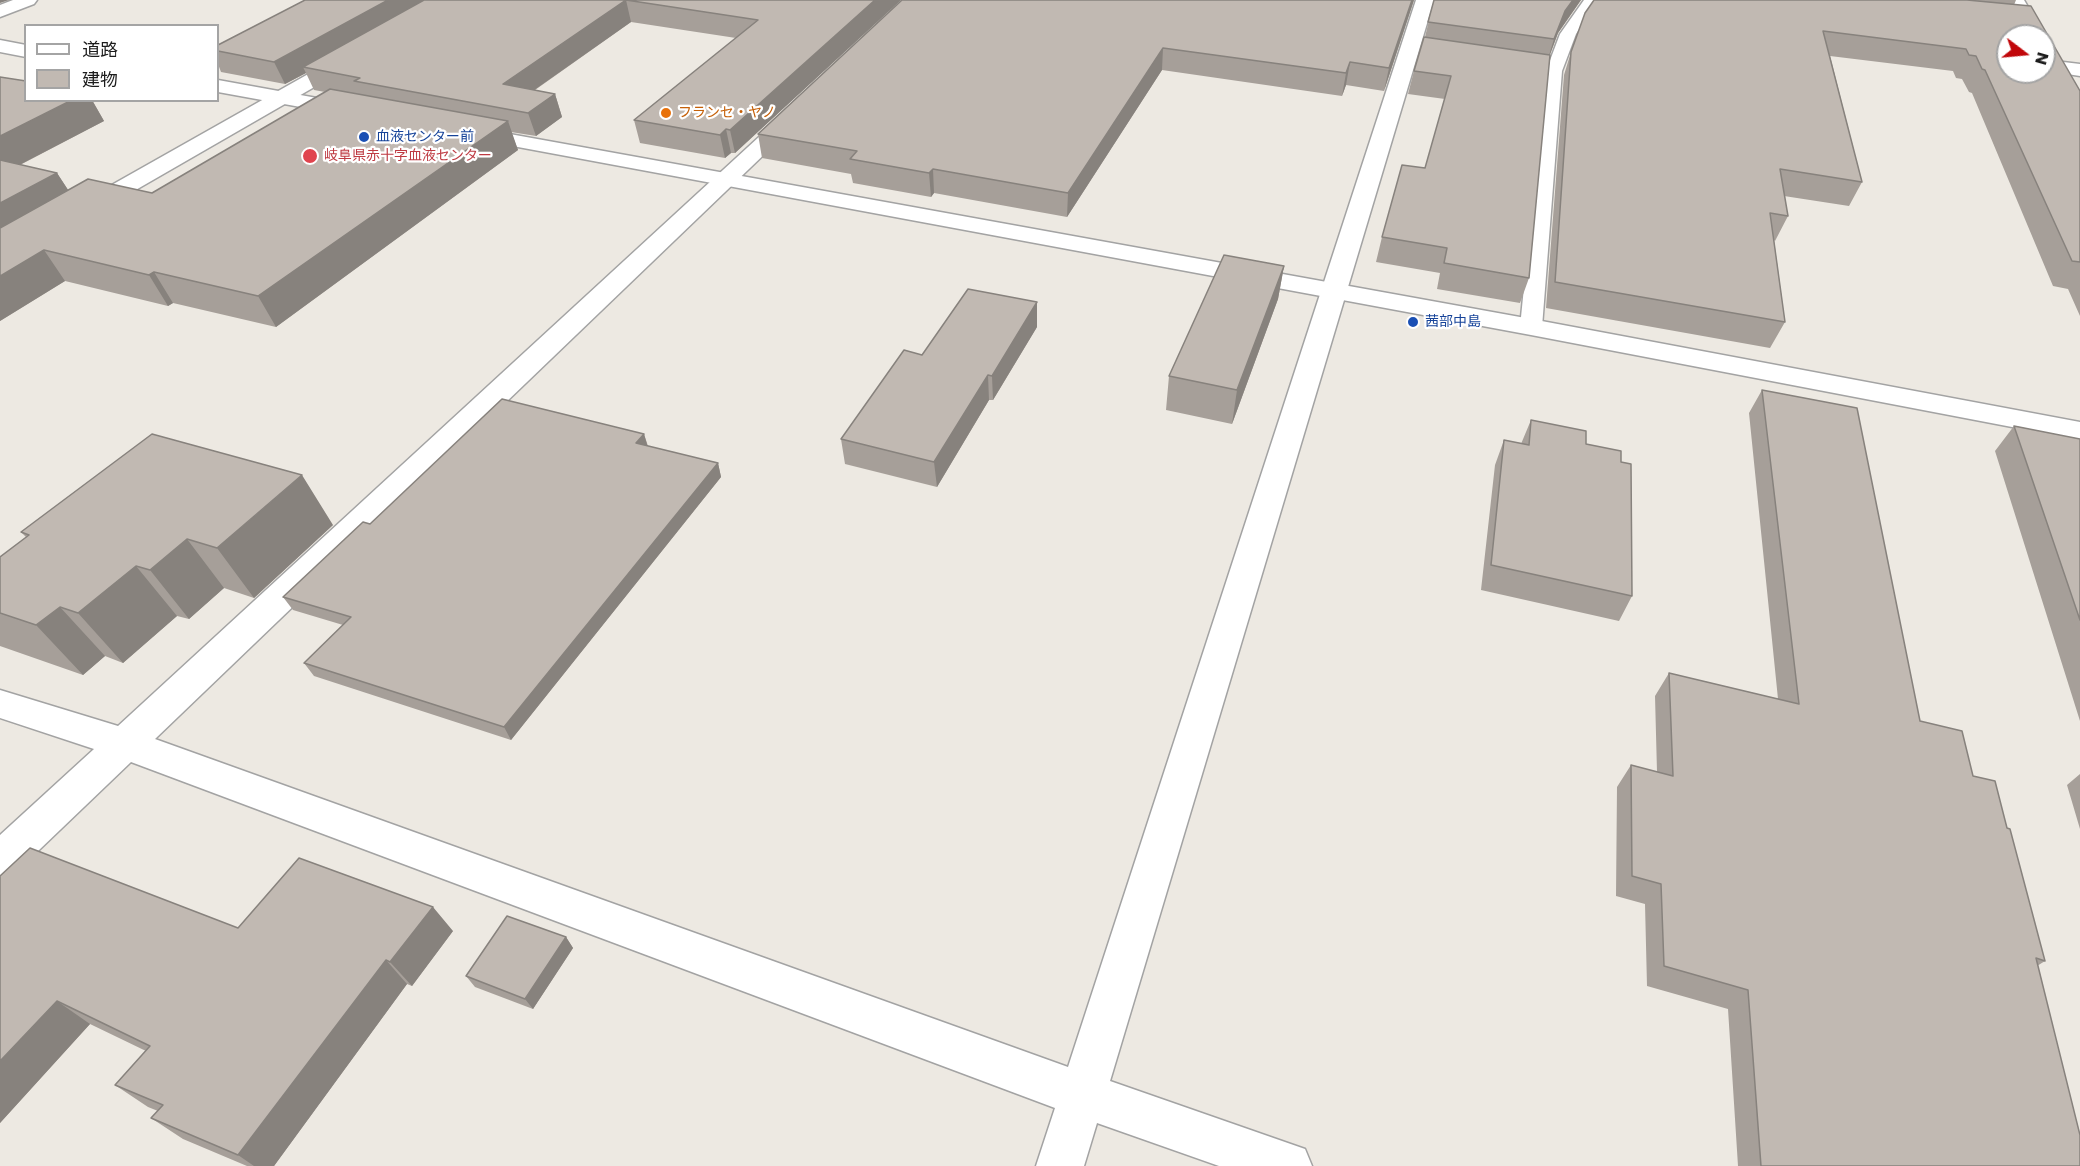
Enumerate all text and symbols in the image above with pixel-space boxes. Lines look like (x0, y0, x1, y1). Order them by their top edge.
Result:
legend (24, 24, 219, 102)
north arrow (1996, 24, 2056, 84)
text: 道路 (82, 37, 118, 62)
text: N (2029, 50, 2055, 68)
text: 建物 (82, 67, 118, 92)
place label: フランセ・ヤノ (678, 105, 776, 121)
marker: フランセ・ヤノ (659, 106, 673, 120)
place label: 血液センター前 (376, 129, 474, 145)
marker: 血液センター前 (357, 130, 371, 144)
marker: 岐阜県赤十字血液センター (301, 147, 319, 165)
place label: 岐阜県赤十字血液センター (324, 148, 492, 164)
place label: 茜部中島 (1425, 314, 1481, 330)
marker: 茜部中島 (1406, 315, 1420, 329)

